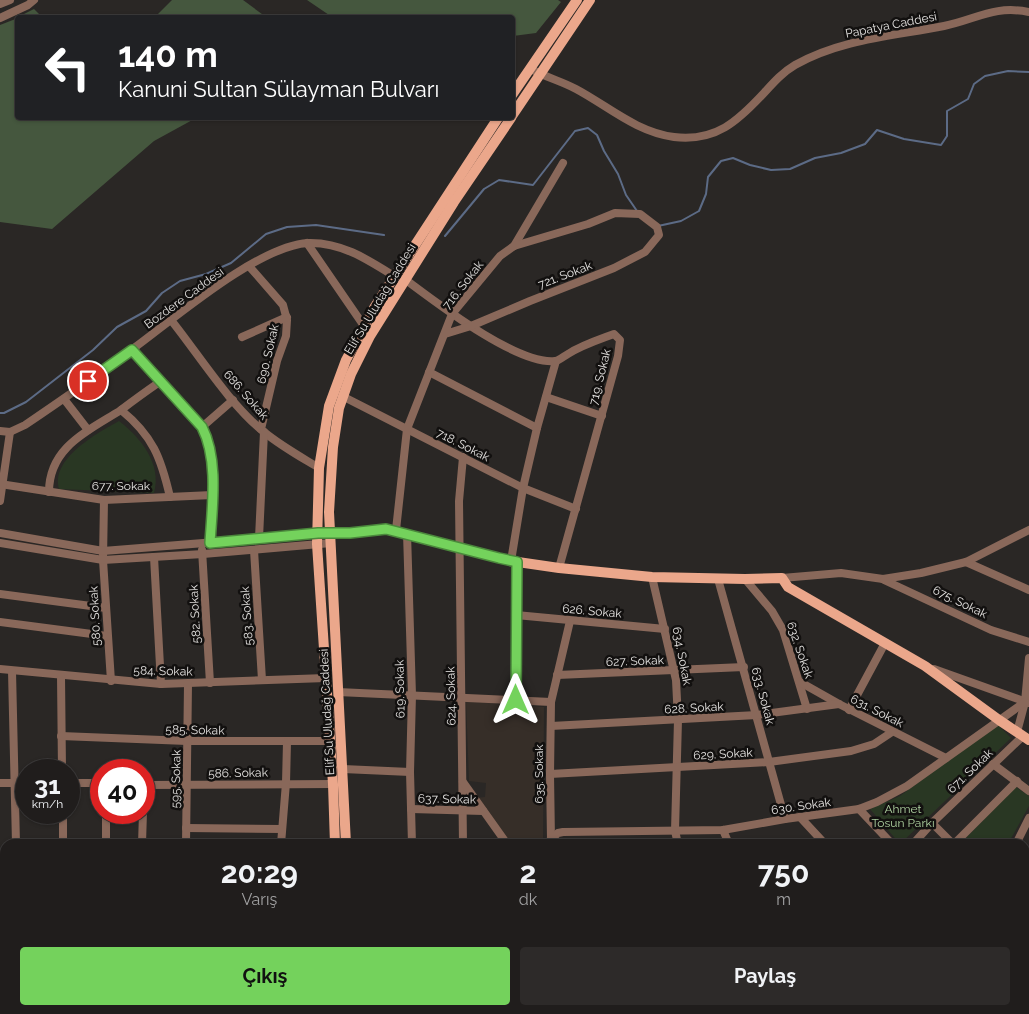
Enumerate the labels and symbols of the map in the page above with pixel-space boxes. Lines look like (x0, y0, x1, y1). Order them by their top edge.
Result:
street label: Papatya Caddesi (844, 9, 938, 41)
street label: Elif Su Uludağ Caddesi (341, 241, 419, 357)
street label: 716. Sokak (440, 257, 487, 312)
street label: 721. Sokak (536, 258, 595, 292)
street label: Bozdere Caddesi (142, 265, 226, 331)
street label: 690. Sokak (254, 322, 282, 385)
street label: 719. Sokak (586, 347, 614, 407)
pin (67, 360, 109, 402)
street label: 686. Sokak (221, 368, 272, 423)
street label: 718. Sokak (434, 426, 492, 465)
street label: 677. Sokak (92, 479, 151, 493)
street label: 675. Sokak (930, 583, 990, 622)
street label: 582. Sokak (186, 584, 204, 644)
street label: 580. Sokak (86, 585, 104, 646)
street label: 583. Sokak (238, 585, 256, 646)
street label: 626. Sokak (562, 601, 623, 621)
street label: 632. Sokak (784, 620, 816, 681)
street label: 634. Sokak (669, 626, 695, 687)
street label: Elif Su Uludağ Caddesi (317, 649, 337, 775)
street label: 627. Sokak (606, 653, 665, 669)
street label: 619. Sokak (392, 659, 408, 718)
street label: 584. Sokak (133, 663, 193, 679)
street label: 624. Sokak (443, 666, 459, 726)
street label: 633. Sokak (749, 666, 778, 727)
position arrow (489, 673, 541, 725)
street label: 631. Sokak (848, 692, 906, 731)
street label: 628. Sokak (664, 699, 725, 717)
street label: 585. Sokak (165, 722, 225, 738)
street label: 635. Sokak (532, 744, 546, 804)
street label: 629. Sokak (693, 745, 754, 763)
street label: 671. Sokak (944, 745, 996, 796)
street label: 595. Sokak (168, 749, 184, 809)
speed limit sign: 40 (90, 759, 155, 824)
street label: 586. Sokak (208, 765, 269, 781)
street label: 637. Sokak (418, 791, 477, 807)
street label: 630. Sokak (770, 795, 832, 817)
park label: Ahmet Tosun Parkı (871, 802, 935, 830)

